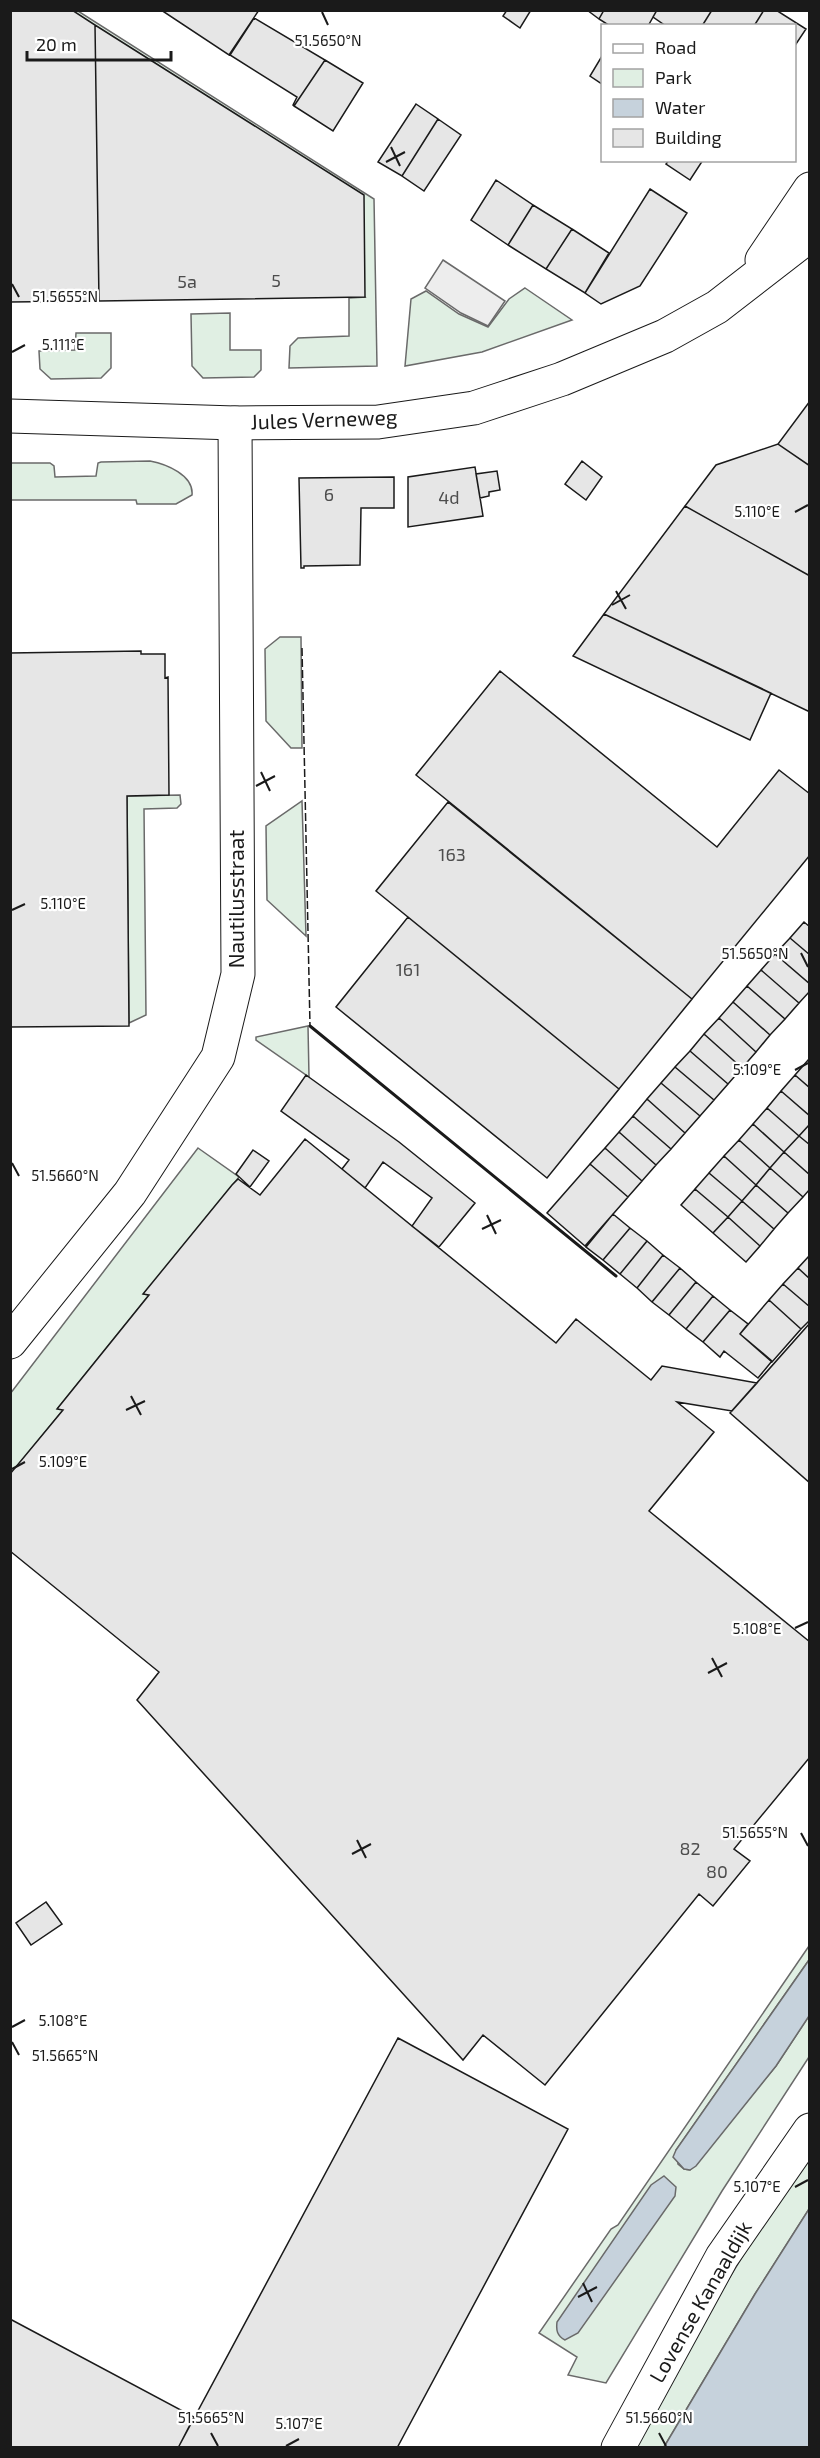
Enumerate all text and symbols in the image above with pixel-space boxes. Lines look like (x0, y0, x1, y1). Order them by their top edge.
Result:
scale bar (27, 24, 171, 62)
legend (601, 24, 796, 162)
text: 51.5650°N (294, 31, 362, 49)
text: 20 m (36, 33, 77, 55)
text: Road (655, 36, 696, 58)
text: Park (655, 66, 692, 88)
text: Water (655, 96, 705, 118)
text: Building (655, 126, 722, 148)
house number: 5 (271, 269, 281, 291)
house number: 5a (177, 270, 197, 292)
text: 51.5655°N (32, 287, 98, 305)
text: 5.111°E (42, 335, 84, 353)
street label: Jules Verneweg (250, 403, 398, 434)
house number: 6 (324, 483, 334, 505)
house number: 4d (438, 486, 460, 508)
text: 5.110°E (734, 502, 780, 520)
street label: Nautilusstraat (223, 830, 248, 968)
house number: 163 (438, 843, 466, 865)
text: 5.110°E (40, 894, 86, 912)
text: 51.5650°N (721, 944, 789, 962)
house number: 161 (396, 958, 420, 980)
text: 5.109°E (733, 1060, 781, 1078)
text: 51.5660°N (31, 1166, 99, 1184)
text: 5.109°E (39, 1452, 87, 1470)
text: 5.108°E (733, 1619, 781, 1637)
text: 51.5655°N (722, 1823, 788, 1841)
house number: 82 (679, 1837, 701, 1859)
house number: 80 (706, 1860, 728, 1882)
text: 5.108°E (39, 2011, 87, 2029)
text: 51.5665°N (32, 2046, 98, 2064)
text: 5.107°E (733, 2177, 781, 2195)
street label: Lovense Kanaaldijk (643, 2216, 757, 2387)
text: 51.5665°N (178, 2408, 244, 2426)
text: 51.5660°N (625, 2408, 693, 2426)
text: 5.107°E (275, 2414, 323, 2432)

